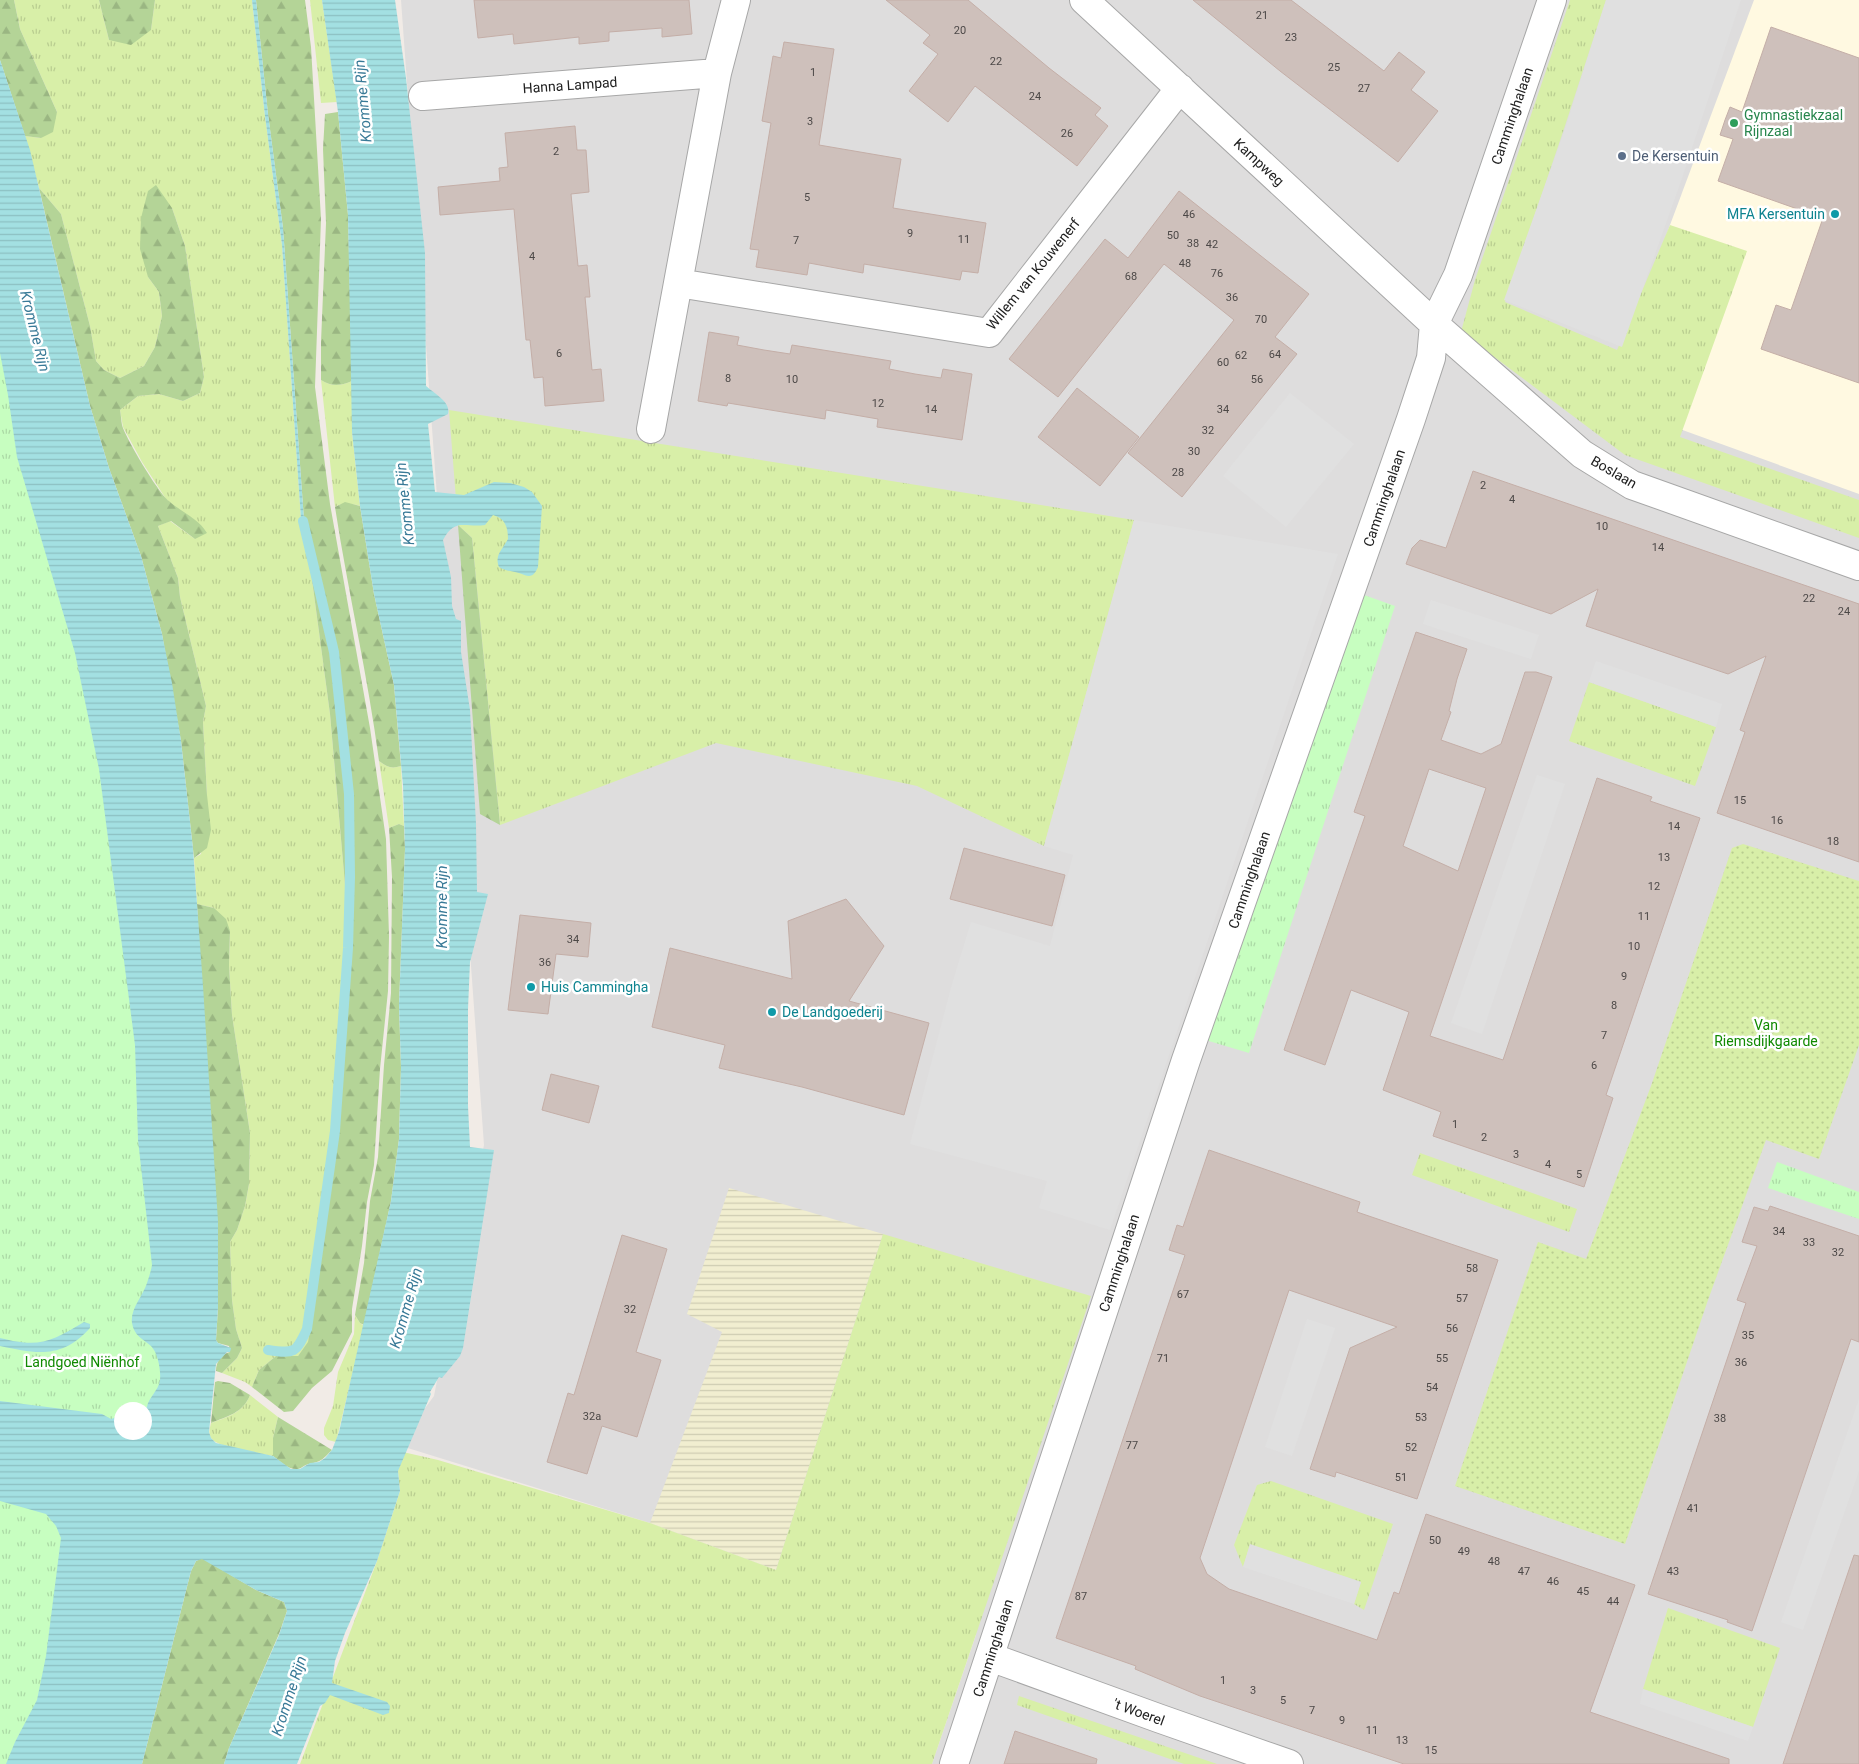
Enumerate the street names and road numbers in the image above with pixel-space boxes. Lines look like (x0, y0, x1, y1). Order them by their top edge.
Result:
street label: Camminghalaan (1488, 65, 1536, 167)
street label: Hanna Lampad (522, 74, 618, 96)
street label: Kampweg (1231, 135, 1287, 189)
street label: Willem van Kouwenerf (983, 215, 1083, 333)
street label: Camminghalaan (1360, 447, 1408, 549)
street label: Boslaan (1588, 452, 1640, 492)
street label: Camminghalaan (1225, 829, 1273, 931)
street label: Camminghalaan (1096, 1212, 1142, 1314)
street label: Camminghalaan (970, 1597, 1016, 1699)
street label: 't Woerel (1111, 1695, 1167, 1729)

